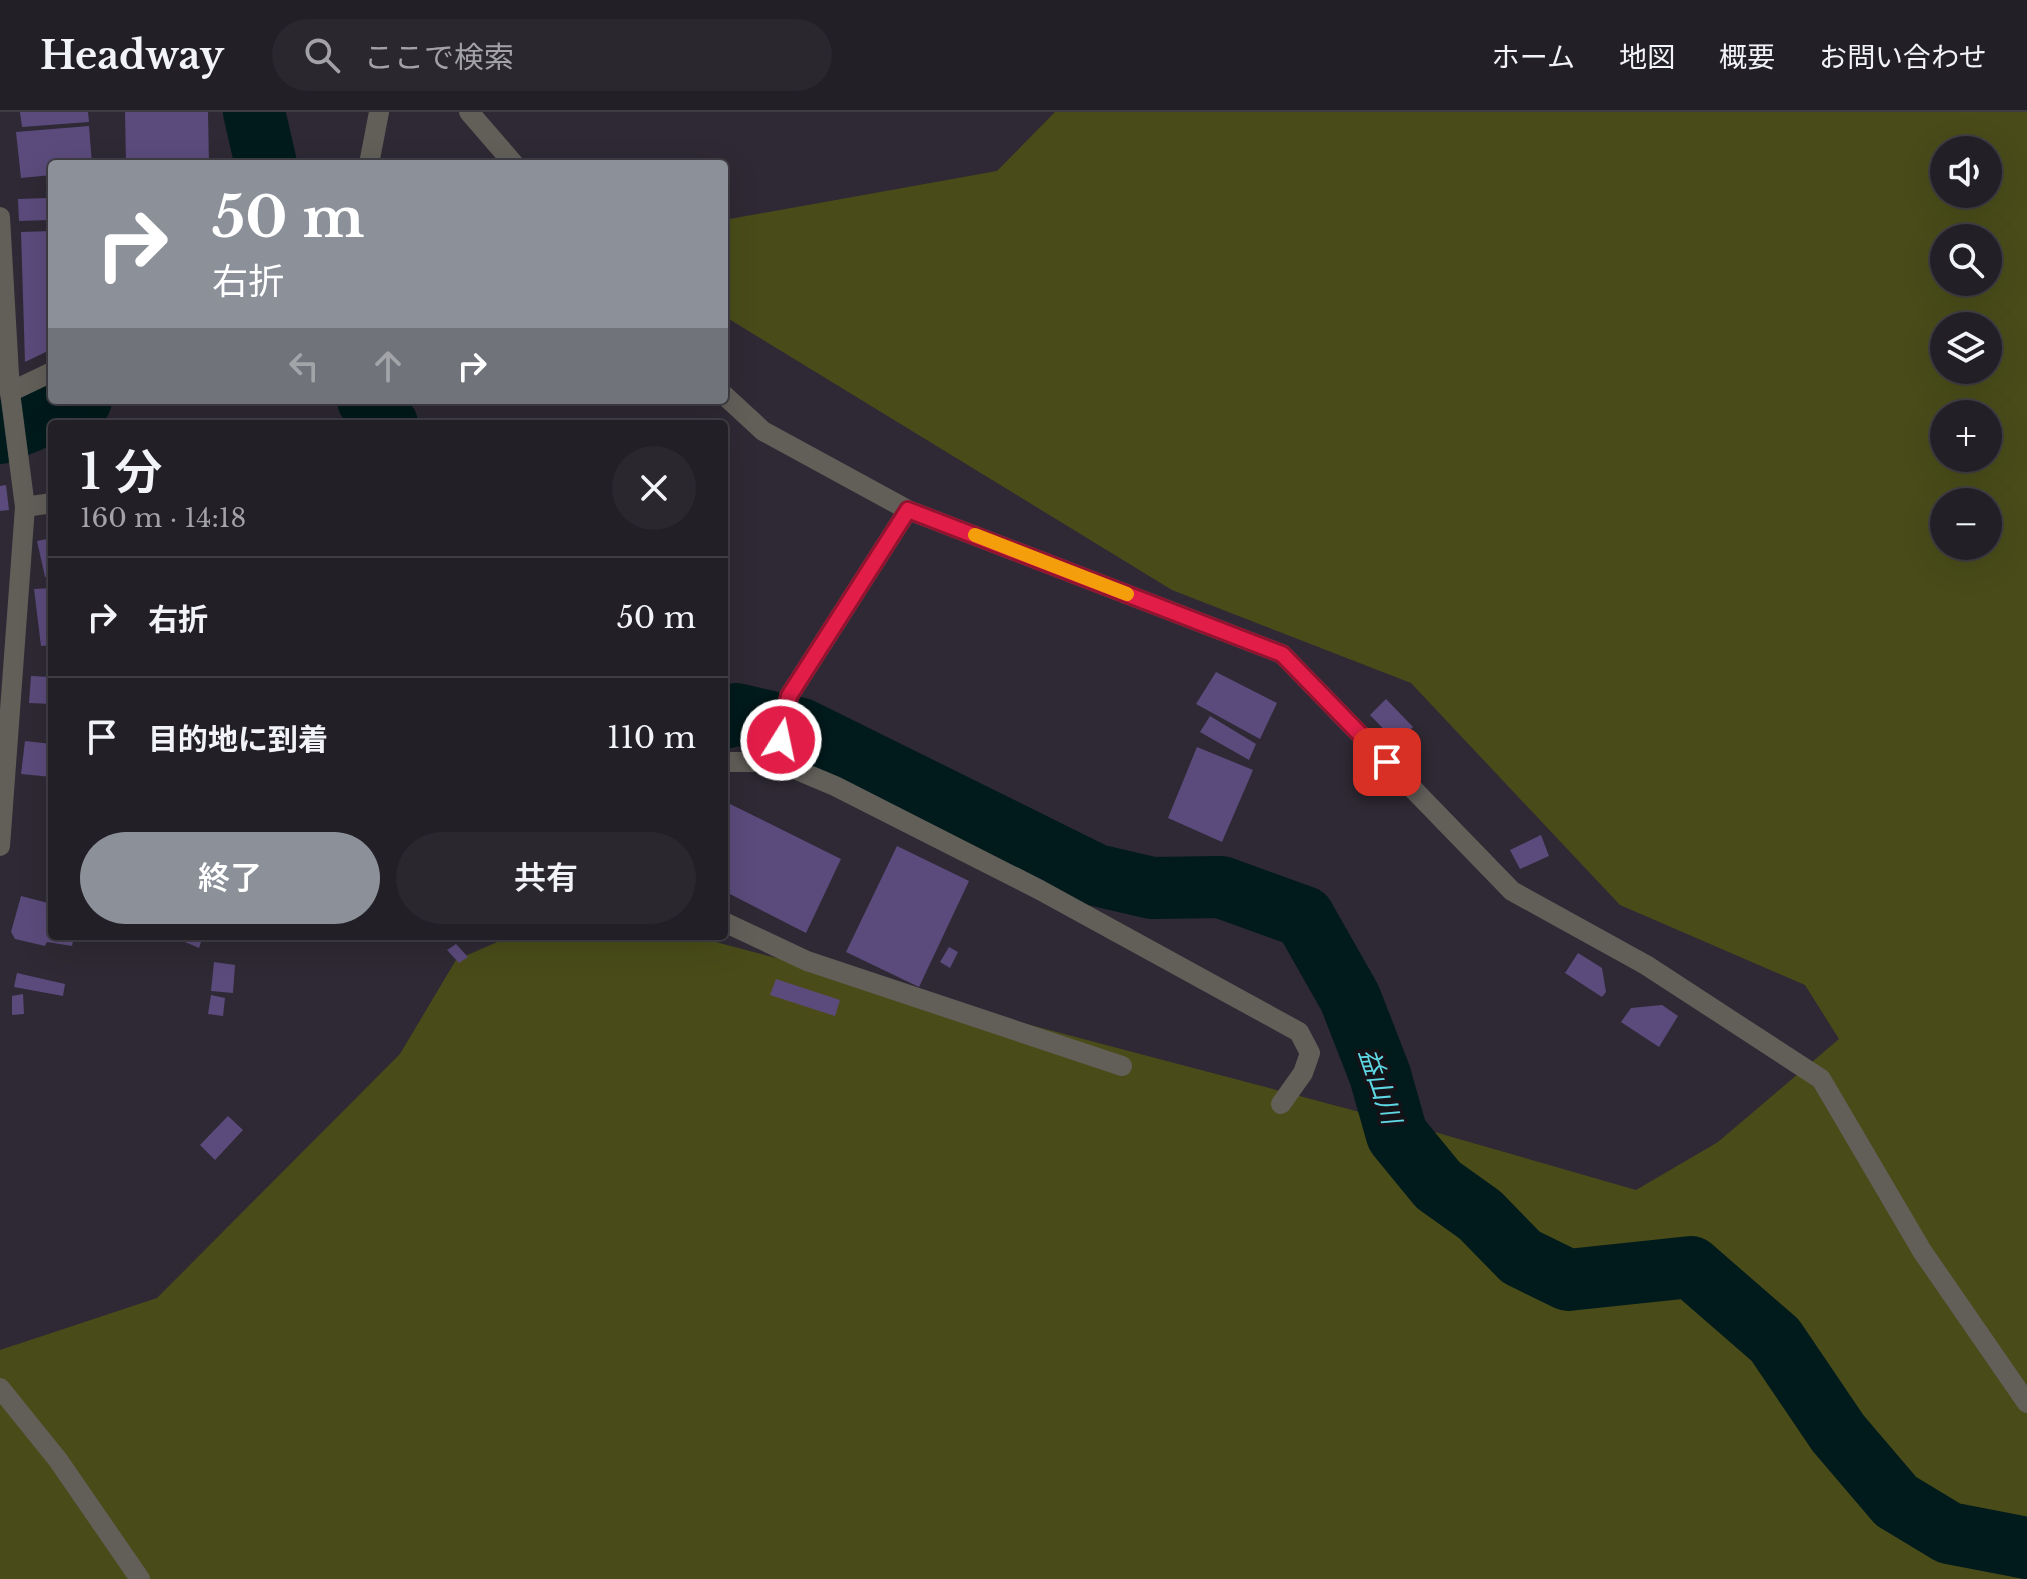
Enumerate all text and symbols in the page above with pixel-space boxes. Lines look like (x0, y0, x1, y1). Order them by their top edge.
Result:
search box (272, 19, 832, 91)
text: Headway (40, 32, 224, 79)
icon: search (300, 33, 344, 77)
text: ここで検索 (364, 39, 514, 76)
text: ホーム (1492, 40, 1575, 75)
text: 地図 (1619, 40, 1675, 75)
text: 概要 (1719, 40, 1775, 75)
text: お問い合わせ (1819, 40, 1987, 75)
map controls (1930, 136, 2002, 560)
button: sound (1930, 136, 2002, 208)
text: 50 m (212, 183, 364, 252)
icon: right (80, 192, 184, 296)
button: search (1930, 224, 2002, 296)
text: 右折 (212, 259, 284, 304)
button: layers (1930, 312, 2002, 384)
icon: left (282, 344, 326, 388)
icon: ahead (366, 344, 410, 388)
icon: right (450, 344, 494, 388)
button: + (1930, 400, 2002, 472)
text: 1 分 (80, 442, 162, 502)
button: close (612, 446, 696, 530)
button: − (1930, 488, 2002, 560)
text: 160 m · 14:18 (80, 502, 246, 534)
icon: right (80, 595, 124, 639)
text: 50 m (617, 599, 696, 636)
text: 右折 (148, 601, 208, 638)
position arrow (739, 698, 823, 782)
icon: arrive (80, 715, 124, 759)
text: 110 m (607, 719, 696, 756)
text: 目的地に到着 (148, 721, 328, 758)
pin (1353, 728, 1421, 796)
icon: arrive (1365, 740, 1409, 784)
button: 終了 (80, 832, 380, 924)
button: 共有 (396, 832, 696, 924)
water label: 益山川 (1352, 1044, 1409, 1131)

